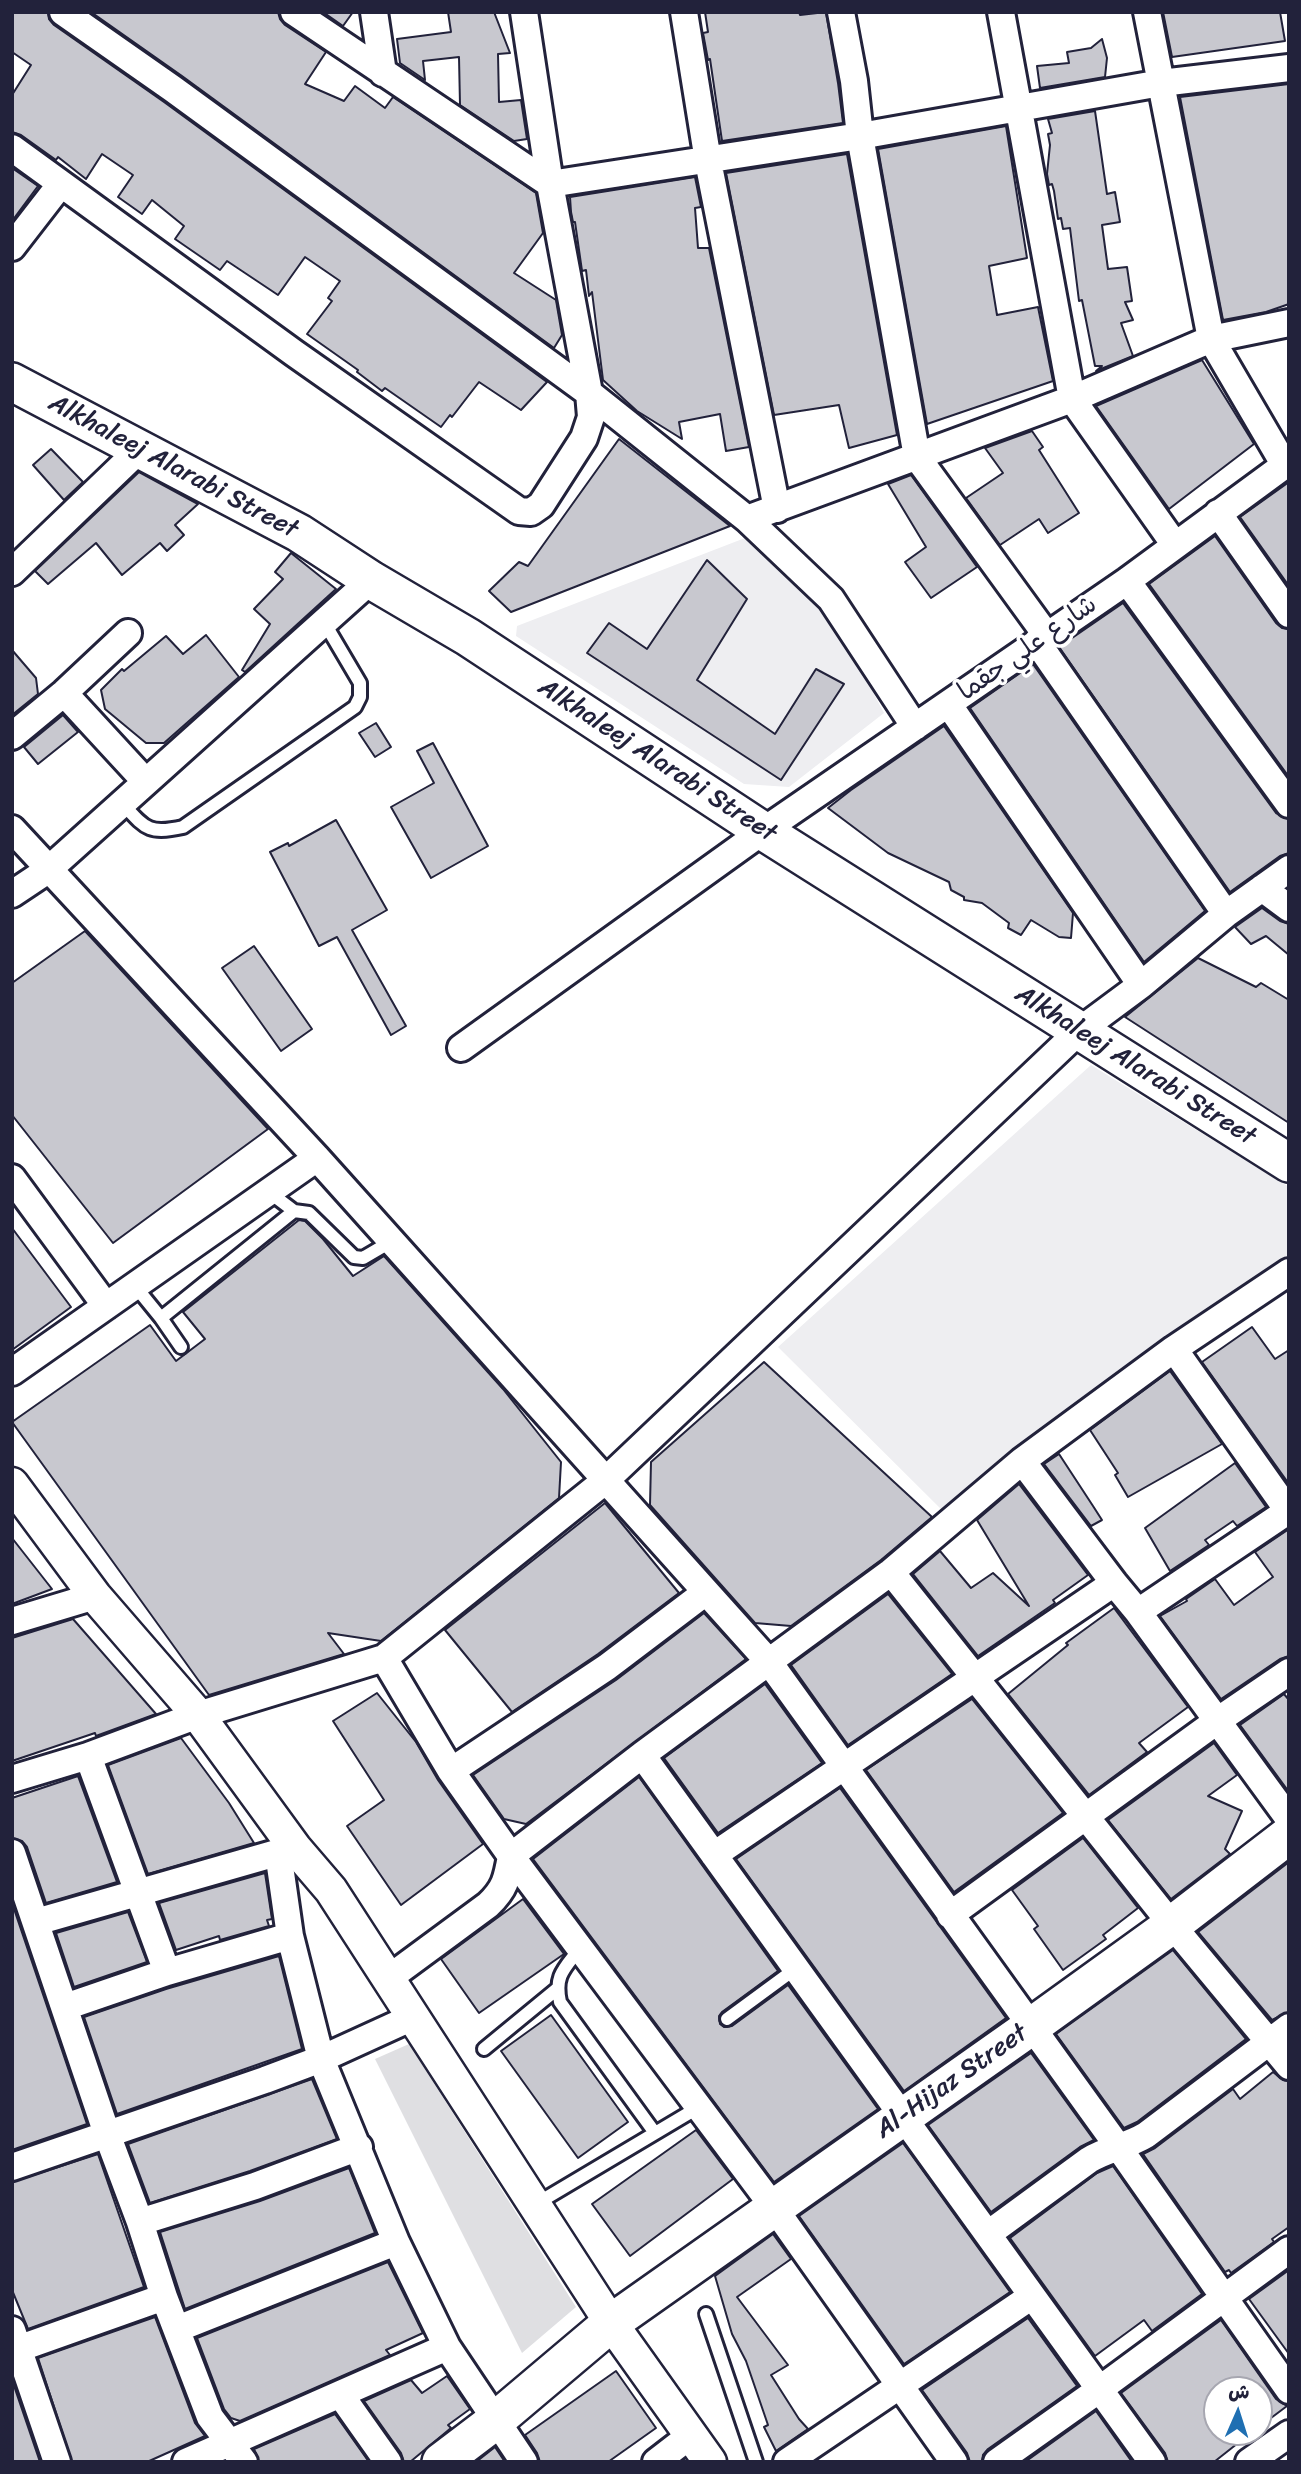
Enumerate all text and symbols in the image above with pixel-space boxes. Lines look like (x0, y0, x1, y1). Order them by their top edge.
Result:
street label: Alkhaleej Alarabi Street (43, 388, 303, 546)
street label: شارع علي جقما (953, 590, 1103, 708)
street label: Alkhaleej Alarabi Street (532, 672, 782, 850)
street label: Alkhaleej Alarabi Street (1009, 979, 1261, 1153)
street label: Al-Hijaz Street (870, 2018, 1034, 2146)
text: ش (1228, 2375, 1250, 2409)
north arrow (1203, 2376, 1273, 2446)

